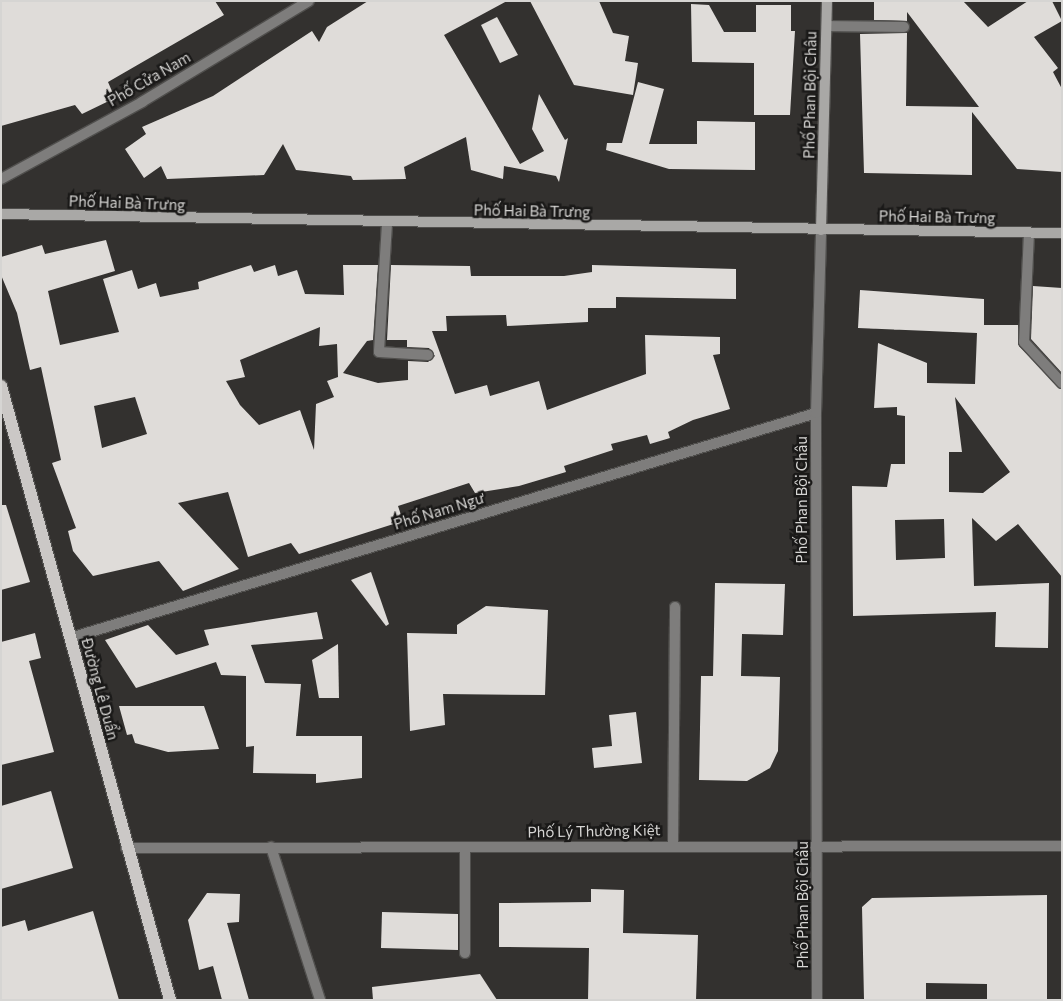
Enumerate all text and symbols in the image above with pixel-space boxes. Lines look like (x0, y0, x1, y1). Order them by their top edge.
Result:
street label: Phố Phan Bội Châu (800, 31, 820, 159)
street label: Phố Cửa Nam (104, 48, 194, 110)
street label: Phố Hai Bà Trưng (68, 192, 186, 214)
street label: Phố Hai Bà Trưng (474, 201, 590, 221)
street label: Phố Hai Bà Trưng (879, 207, 995, 227)
street label: Phố Phan Bội Châu (793, 436, 811, 564)
street label: Phố Nam Ngư (391, 489, 487, 533)
street label: Đường Lê Duẩn (78, 636, 122, 742)
street label: Phố Lý Thường Kiệt (527, 821, 661, 841)
street label: Phố Phan Bội Châu (794, 841, 812, 969)

